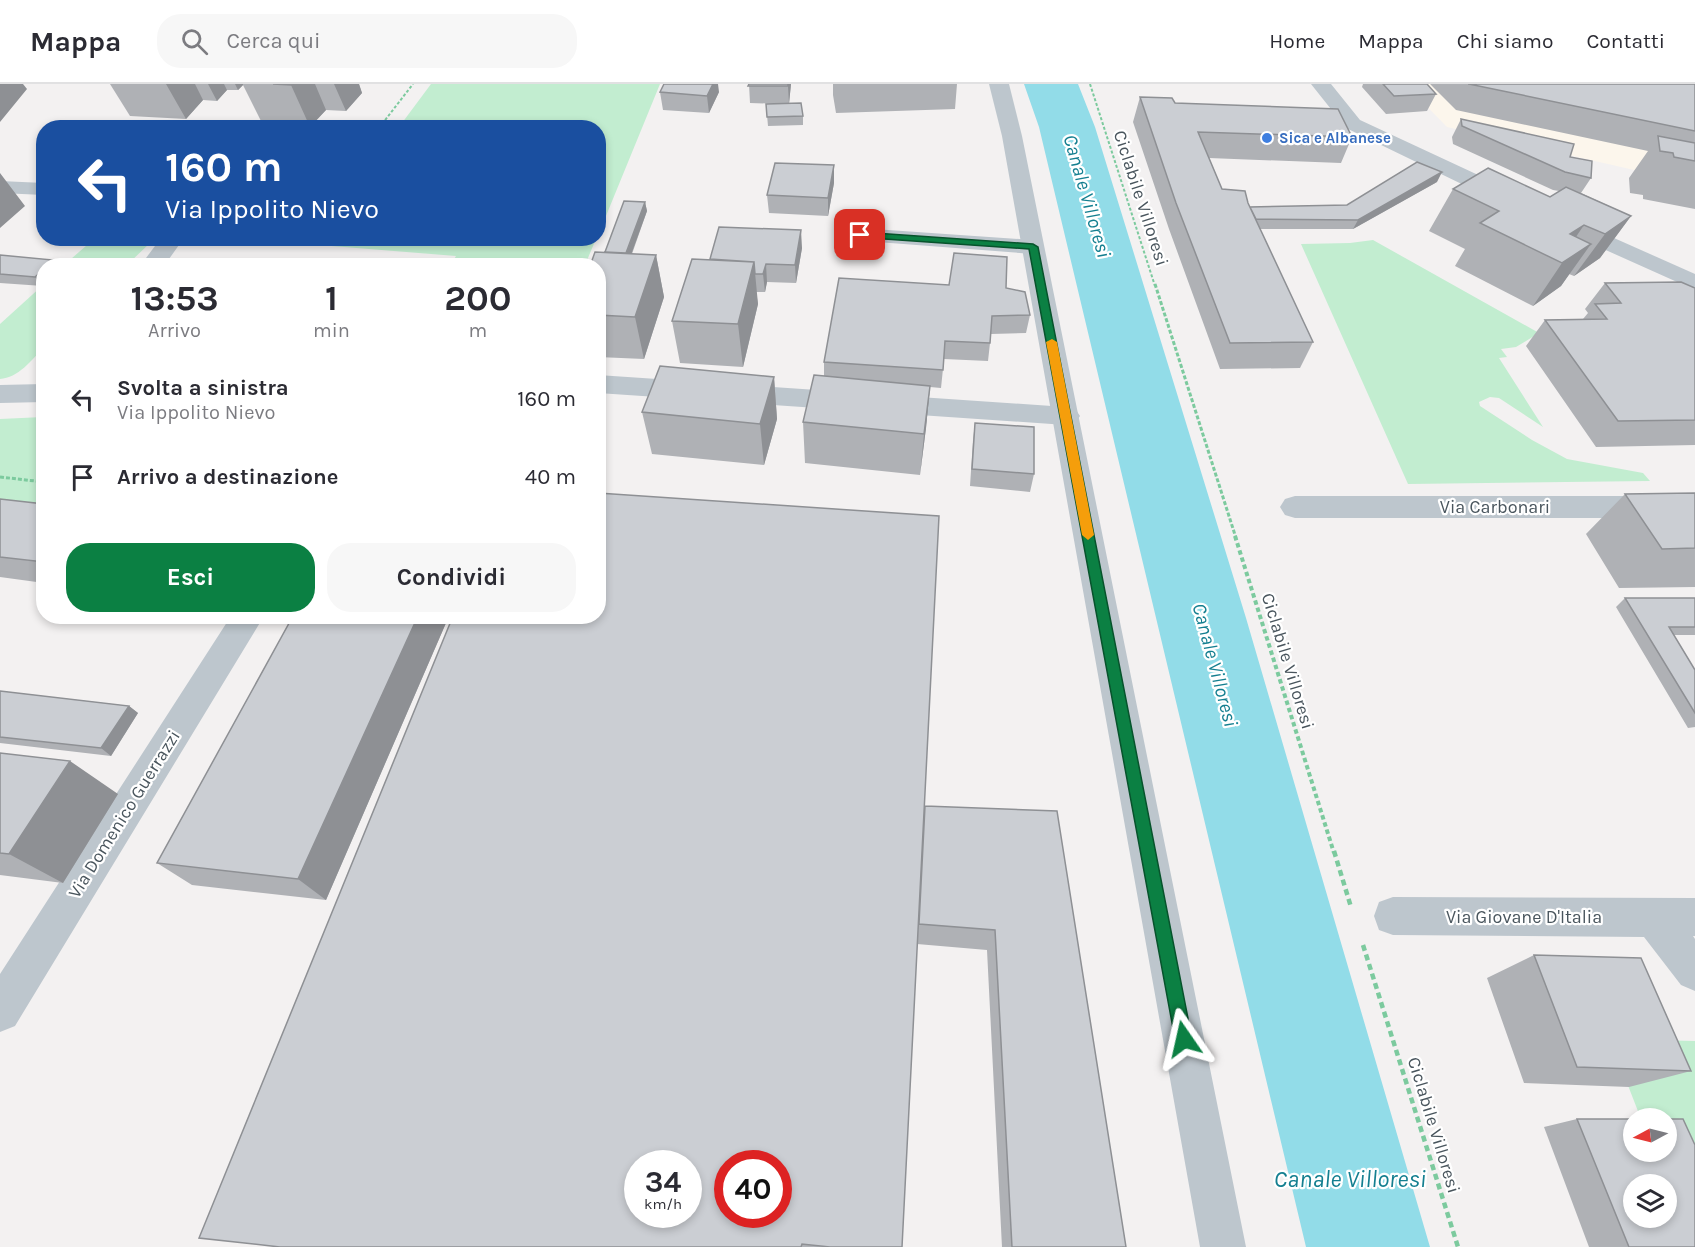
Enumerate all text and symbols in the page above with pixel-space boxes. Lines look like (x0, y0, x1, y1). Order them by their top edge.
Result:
search box (157, 14, 577, 68)
text: Mappa (30, 25, 121, 58)
icon: search (178, 25, 211, 58)
text: Cerca qui (226, 28, 321, 54)
text: Home (1269, 29, 1325, 53)
text: Mappa (1358, 29, 1424, 53)
text: Chi siamo (1457, 29, 1553, 53)
text: Contatti (1586, 29, 1665, 53)
street label: Ciclabile Villoresi (1109, 127, 1173, 269)
place label: Sica e Albanese (1279, 129, 1391, 147)
marker: Sica e Albanese (1260, 131, 1274, 145)
water label: Canale Villoresi (1058, 132, 1116, 260)
text: 160 m (165, 142, 283, 192)
icon: left (66, 144, 144, 222)
text: Via Ippolito Nievo (165, 193, 379, 225)
pin (834, 209, 885, 260)
icon: arrive (843, 218, 876, 251)
text: 13:53 (130, 277, 219, 319)
text: 1 (325, 277, 338, 319)
text: 200 (444, 277, 512, 319)
text: Arrivo (148, 319, 201, 342)
text: min (313, 319, 350, 342)
text: m (469, 319, 487, 342)
text: Svolta a sinistra (117, 375, 289, 401)
icon: left (66, 383, 99, 416)
text: 160 m (517, 386, 576, 412)
text: Via Ippolito Nievo (117, 401, 276, 424)
icon: arrive (66, 461, 99, 494)
text: Arrivo a destinazione (117, 464, 338, 490)
text: 40 m (525, 464, 576, 490)
street label: Via Carbonari (1440, 496, 1550, 518)
button: Esci (66, 543, 315, 612)
button: Condividi (327, 543, 576, 612)
street label: Ciclabile Villoresi (1257, 590, 1319, 732)
water label: Canale Villoresi (1187, 601, 1243, 729)
street label: Via Domenico Guerrazzi (63, 726, 185, 902)
street label: Via Giovane D'Italia (1446, 906, 1602, 928)
position arrow (1152, 1007, 1216, 1071)
street label: Ciclabile Villoresi (1403, 1054, 1465, 1196)
north arrow (1623, 1108, 1677, 1162)
map controls (1623, 1108, 1677, 1228)
speed limit sign: 40 (714, 1150, 792, 1228)
text: 34 (645, 1164, 681, 1200)
water label: Canale Villoresi (1274, 1165, 1426, 1193)
button: layers (1623, 1174, 1677, 1228)
text: km/h (644, 1195, 682, 1213)

